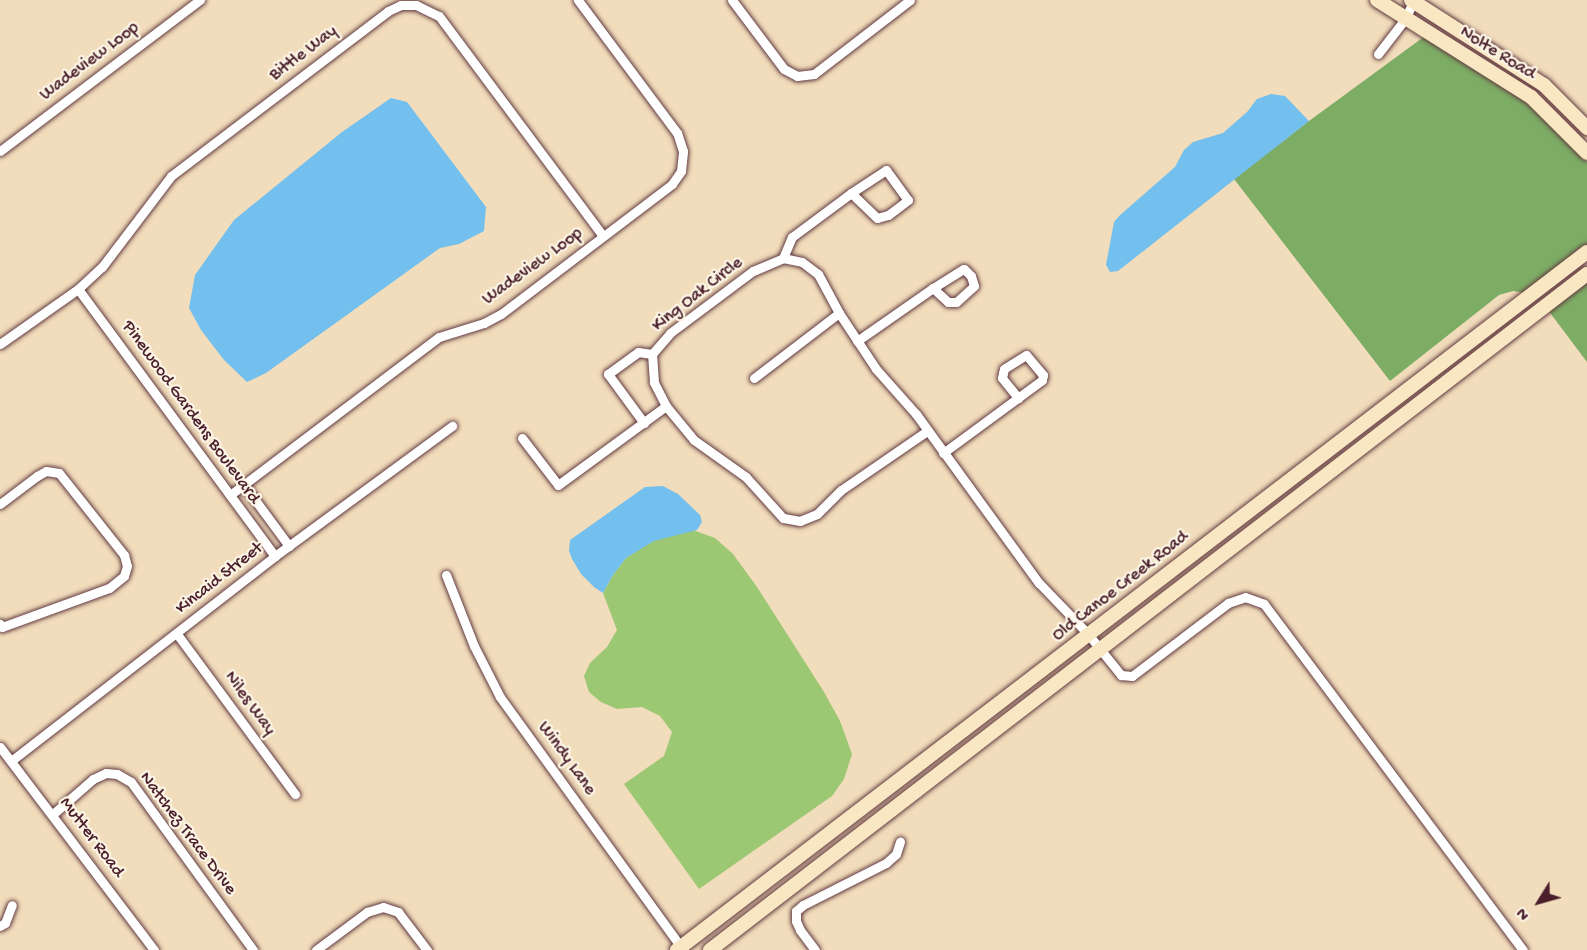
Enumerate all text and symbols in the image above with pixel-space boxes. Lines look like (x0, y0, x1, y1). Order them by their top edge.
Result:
street label: Wadeview Loop (36, 18, 144, 106)
street label: Bittle Way (266, 21, 342, 87)
street label: Nolte Road (1455, 22, 1539, 86)
street label: Wadeview Loop (479, 223, 587, 311)
street label: King Oak Circle (648, 253, 748, 337)
street label: Pinewood Gardens Boulevard (116, 317, 264, 509)
street label: Old Canoe Creek Road (1049, 527, 1193, 647)
street label: Kincaid Street (172, 538, 268, 620)
street label: Niles Way (219, 668, 279, 740)
street label: Windy Lane (532, 718, 600, 800)
street label: Natchez Trace Drive (134, 768, 240, 900)
street label: Mutter Road (54, 794, 128, 882)
north arrow (1509, 872, 1569, 932)
text: N (1513, 903, 1535, 923)

